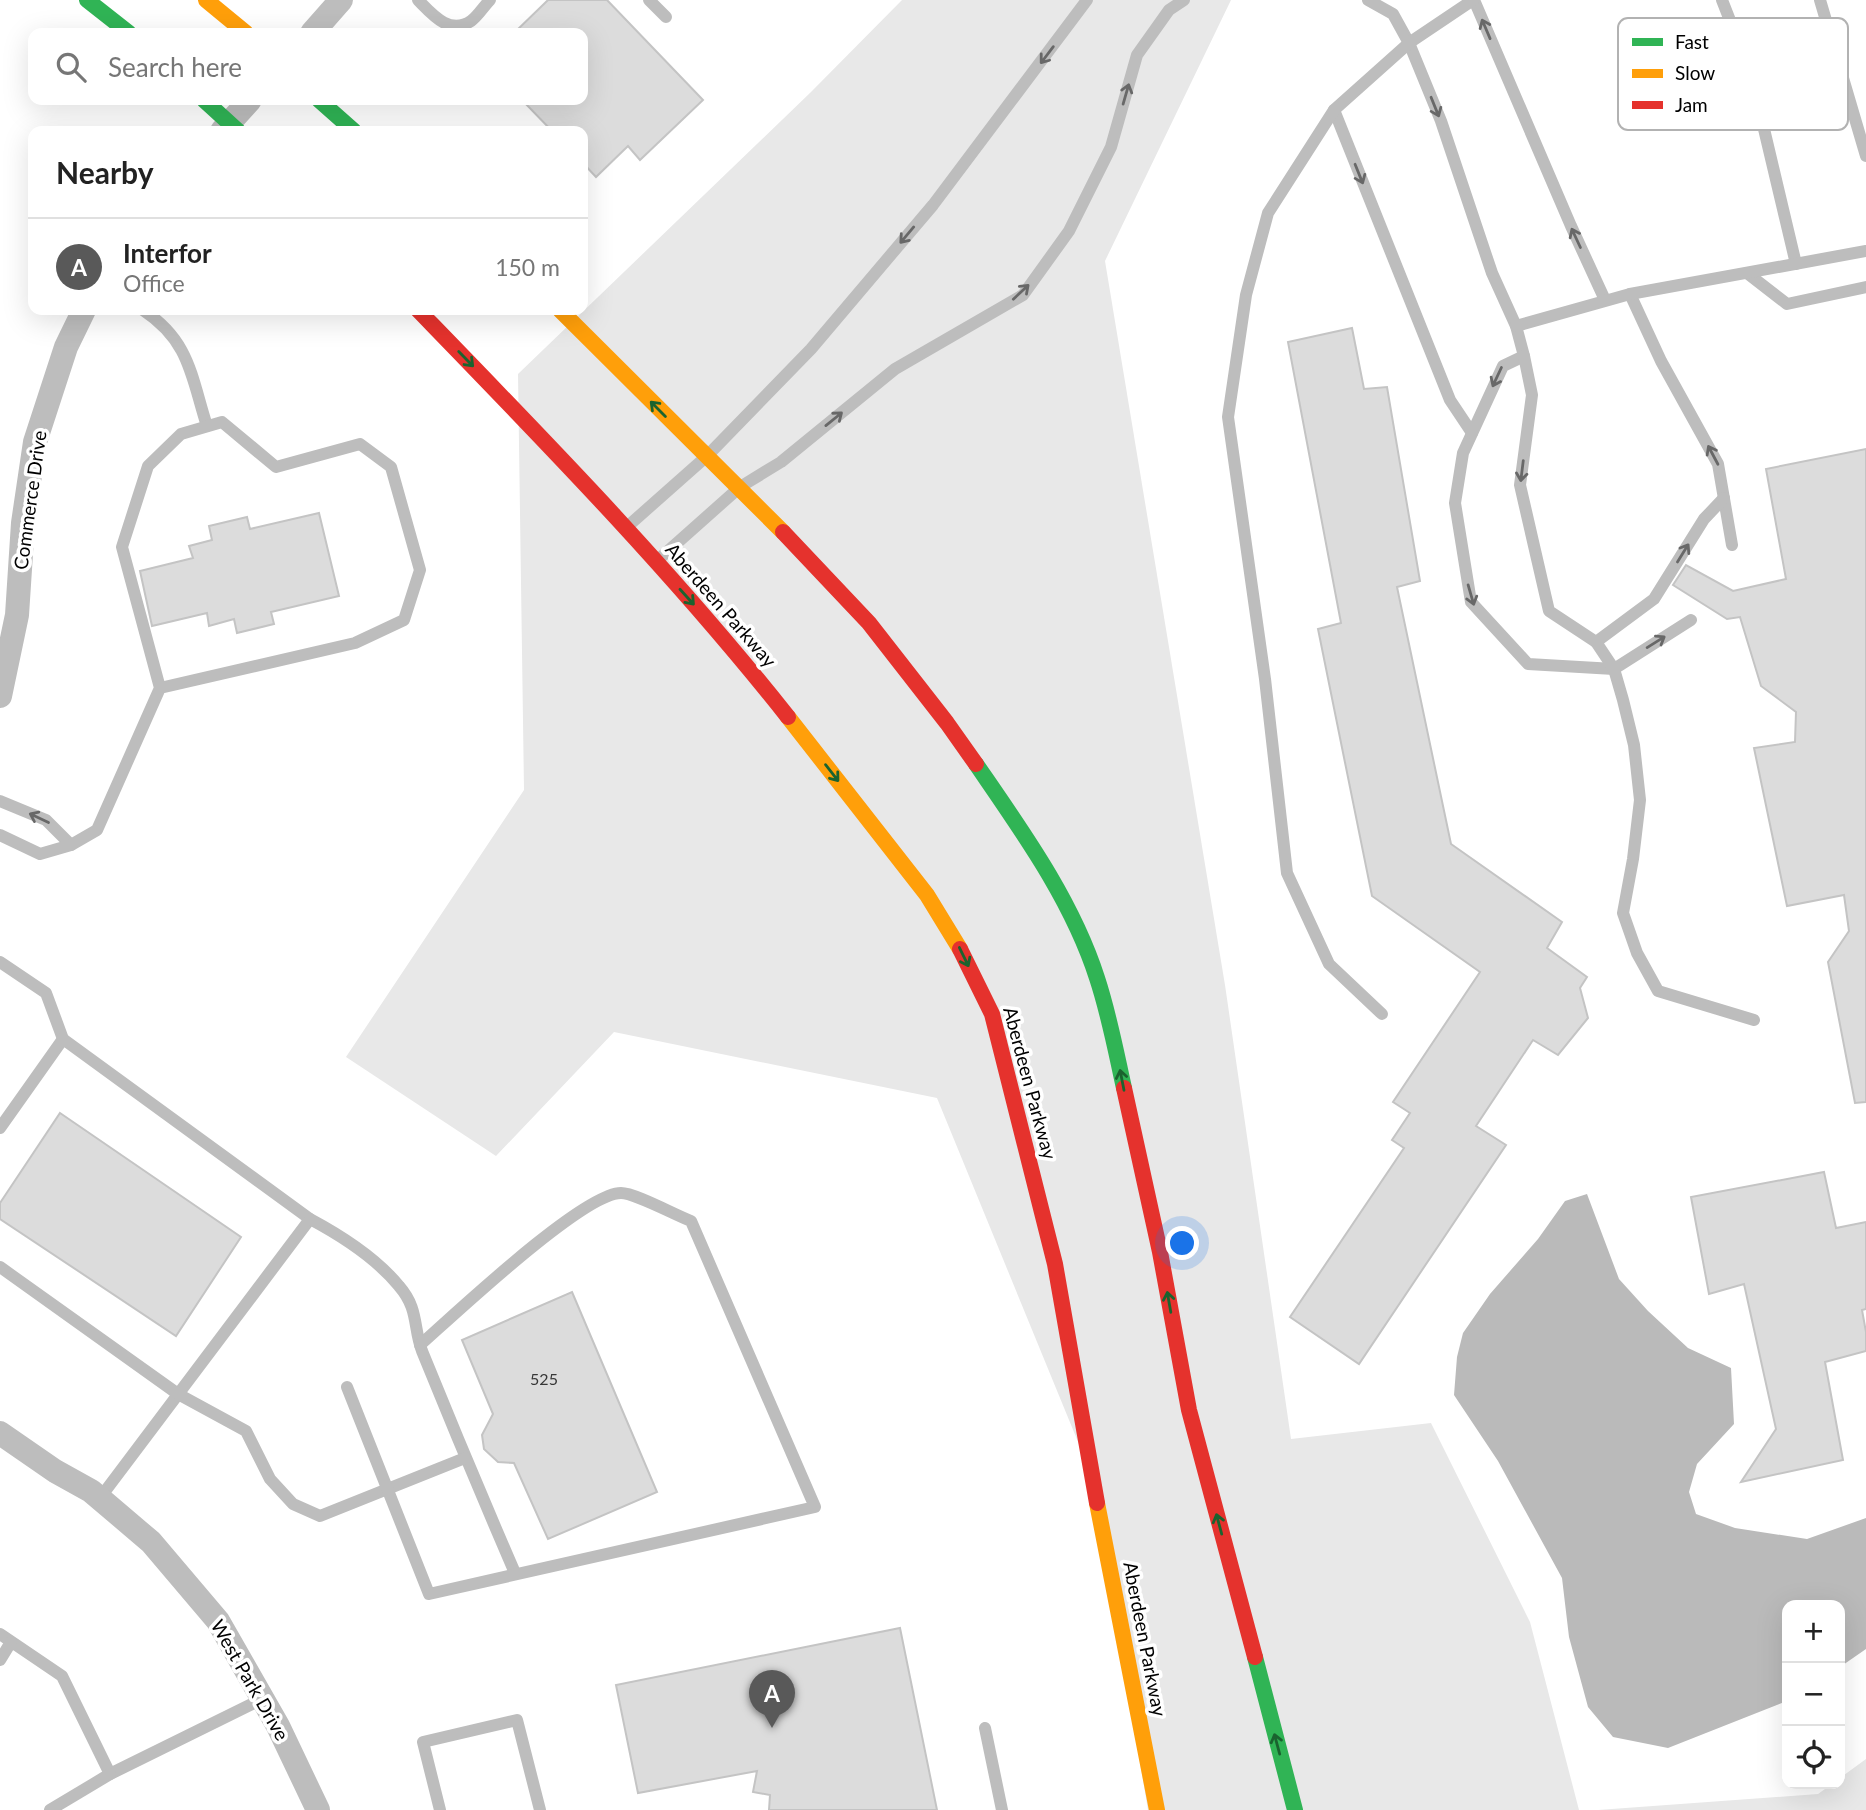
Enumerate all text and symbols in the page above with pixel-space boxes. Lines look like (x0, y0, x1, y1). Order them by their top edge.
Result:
legend (1618, 18, 1848, 130)
one-way arrow (1479, 19, 1492, 40)
search box (28, 28, 588, 105)
text: Fast (1675, 30, 1709, 53)
one-way arrow (1040, 46, 1055, 65)
icon: search (52, 48, 90, 86)
text: Search here (108, 51, 242, 83)
text: Slow (1675, 61, 1715, 84)
one-way arrow (1121, 83, 1134, 105)
text: Jam (1675, 93, 1708, 116)
one-way arrow (1429, 95, 1442, 117)
text: Nearby (56, 154, 154, 190)
one-way arrow (1353, 162, 1366, 184)
one-way arrow (899, 226, 915, 244)
one-way arrow (1569, 228, 1583, 249)
text: Interfor (123, 237, 212, 269)
text: A (71, 253, 87, 281)
text: 150 m (495, 253, 560, 281)
text: Office (123, 269, 185, 297)
one-way arrow (1012, 284, 1030, 301)
one-way arrow (457, 350, 474, 367)
one-way arrow (1490, 366, 1503, 387)
one-way arrow (650, 400, 667, 417)
one-way arrow (824, 411, 842, 427)
street label: Commerce Drive (8, 429, 51, 571)
one-way arrow (1706, 445, 1719, 466)
one-way arrow (1516, 459, 1529, 482)
street label: Aberdeen Parkway (661, 538, 782, 672)
one-way arrow (1675, 544, 1690, 563)
one-way arrow (1465, 583, 1478, 605)
one-way arrow (679, 588, 696, 605)
one-way arrow (1646, 634, 1666, 648)
one-way arrow (824, 763, 839, 781)
one-way arrow (29, 811, 50, 824)
one-way arrow (958, 946, 972, 967)
street label: Aberdeen Parkway (999, 1004, 1062, 1162)
one-way arrow (1115, 1069, 1129, 1092)
your location (1165, 1226, 1199, 1260)
one-way arrow (1162, 1291, 1175, 1314)
house number: 525 (530, 1369, 558, 1388)
one-way arrow (1212, 1513, 1225, 1535)
street label: Aberdeen Parkway (1119, 1560, 1172, 1718)
map controls (1782, 1600, 1845, 1789)
button: + (1782, 1600, 1845, 1663)
street label: West Park Drive (207, 1615, 294, 1744)
button: − (1782, 1663, 1845, 1726)
pin: A (749, 1670, 795, 1728)
button: locate (1782, 1726, 1845, 1789)
one-way arrow (1270, 1733, 1283, 1755)

